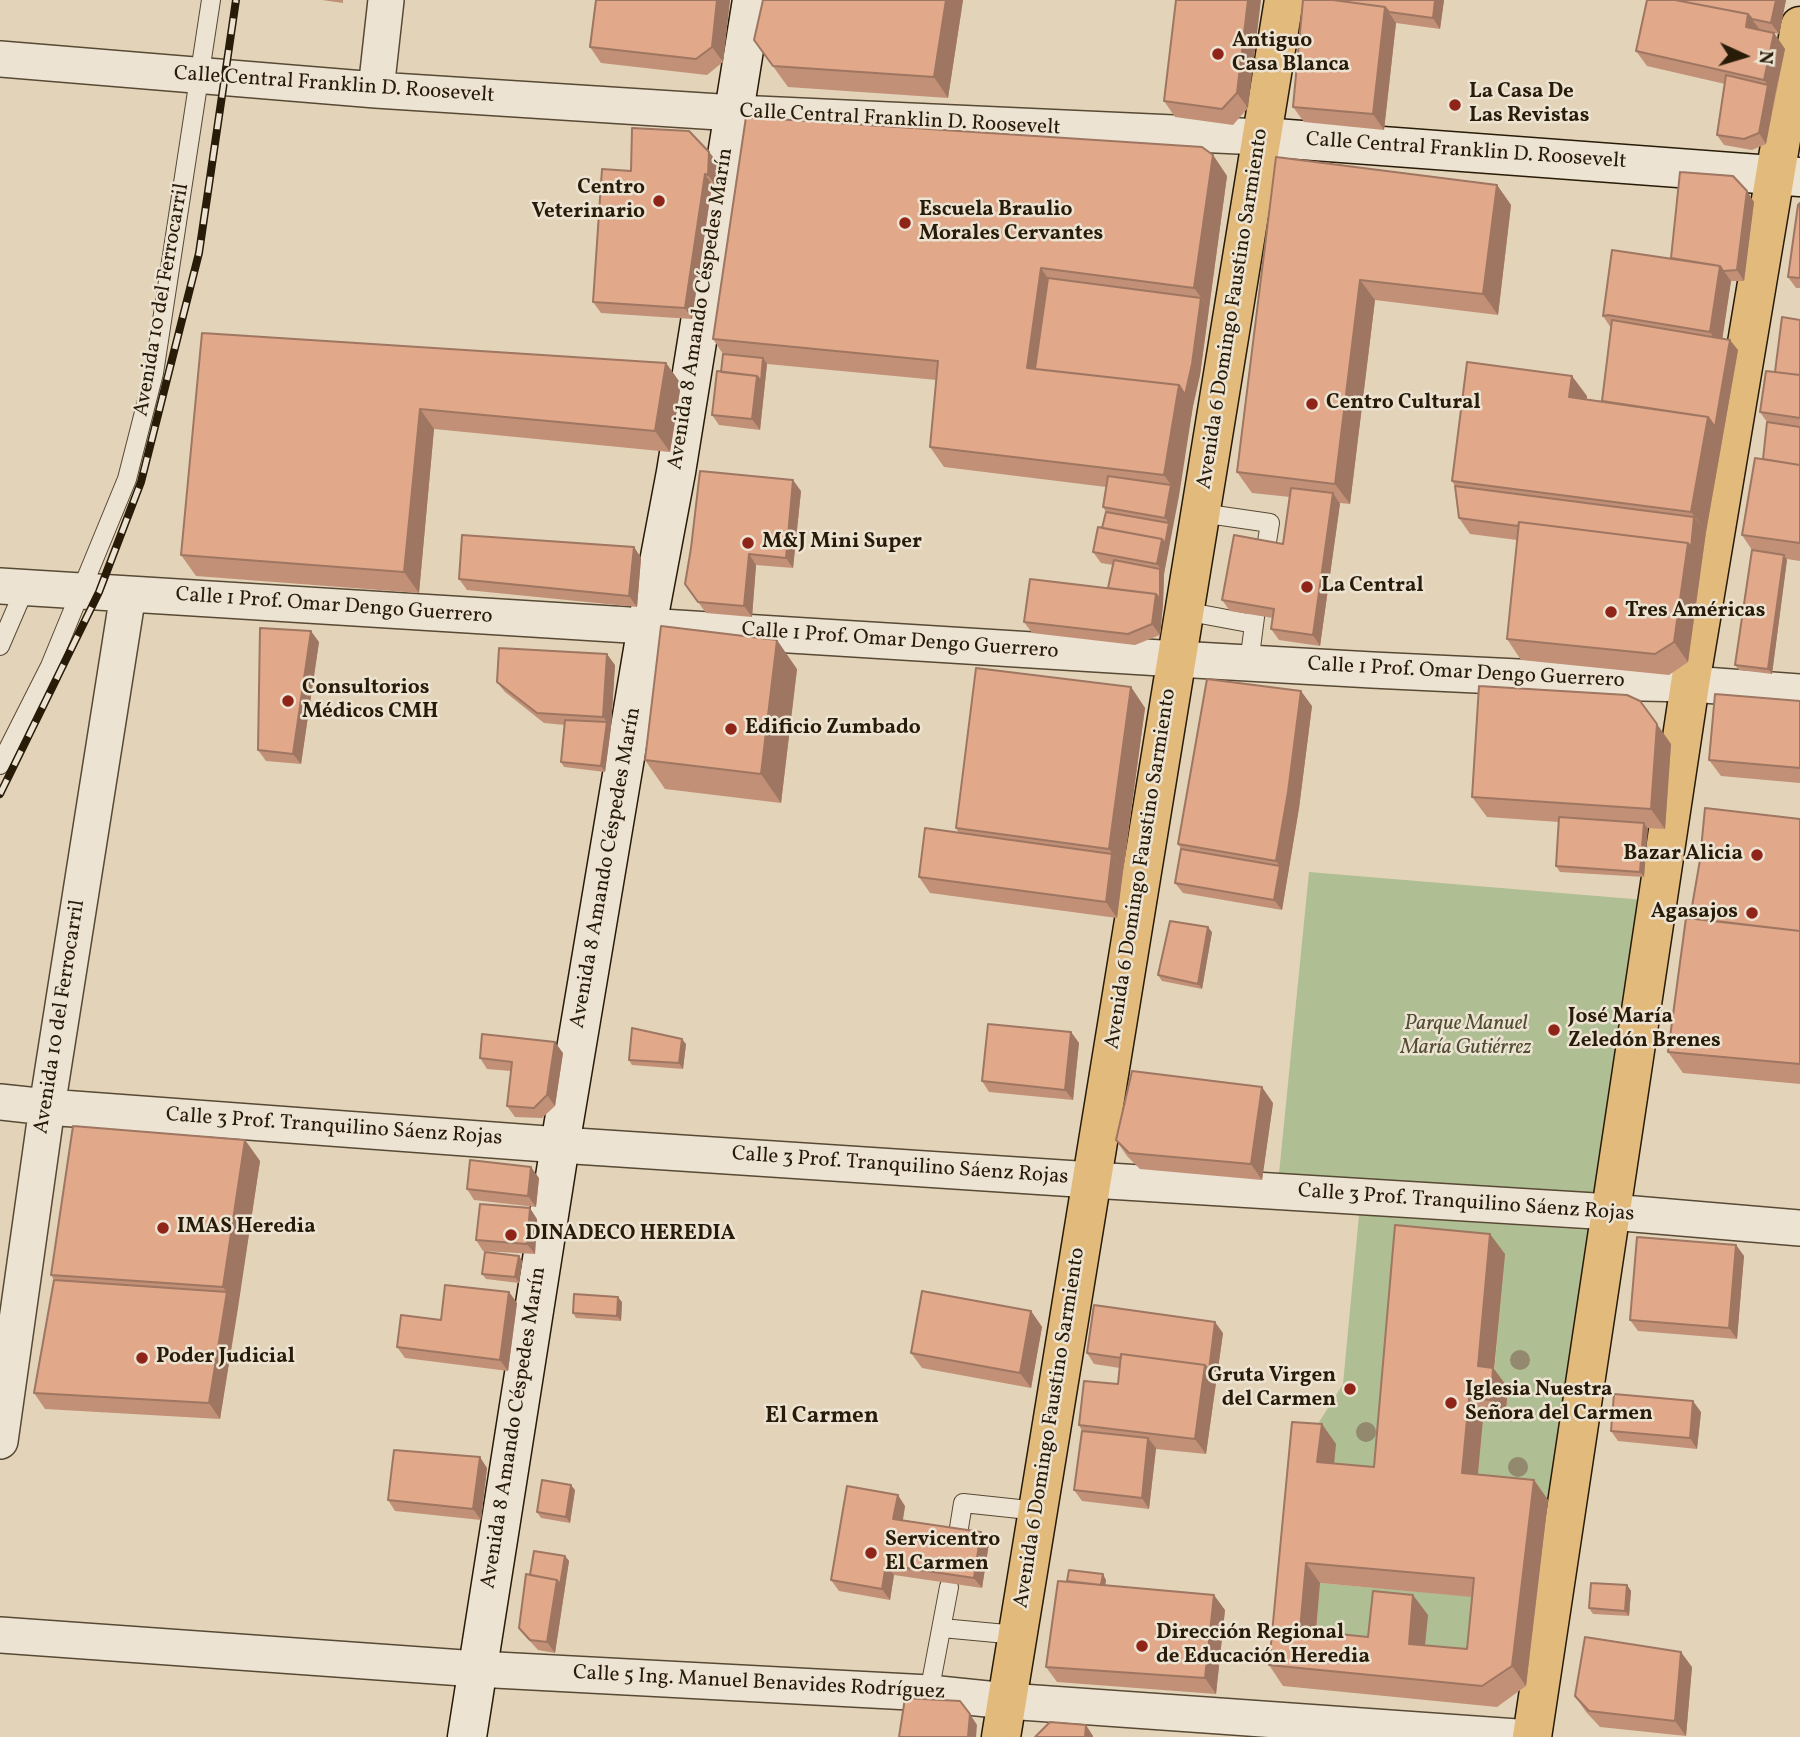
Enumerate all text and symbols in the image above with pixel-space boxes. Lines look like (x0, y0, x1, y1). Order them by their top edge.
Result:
north arrow (1709, 21, 1779, 91)
place label: Antiguo Casa Blanca (1232, 29, 1350, 79)
marker: Antiguo Casa Blanca (1210, 46, 1226, 62)
text: N (1751, 50, 1778, 65)
street label: Calle Central Franklin D. Roosevelt (173, 62, 495, 110)
place label: La Casa De Las Revistas (1469, 80, 1589, 130)
marker: La Casa De Las Revistas (1447, 97, 1463, 113)
street label: Calle Central Franklin D. Roosevelt (739, 100, 1061, 142)
street label: Avenida 6 Domingo Faustino Sarmiento (1193, 127, 1275, 491)
street label: Calle Central Franklin D. Roosevelt (1305, 128, 1627, 176)
street label: Avenida 8 Amando Céspedes Marín (664, 146, 740, 472)
place label: Centro Veterinario (531, 176, 645, 226)
street label: Avenida 10 del Ferrocarril (130, 181, 196, 419)
marker: Centro Veterinario (651, 193, 667, 209)
place label: Escuela Braulio Morales Cervantes (919, 198, 1103, 248)
marker: Escuela Braulio Morales Cervantes (897, 215, 913, 231)
place label: Centro Cultural (1326, 391, 1481, 417)
marker: Centro Cultural (1304, 396, 1320, 412)
place label: M&J Mini Super (762, 530, 922, 556)
marker: M&J Mini Super (740, 535, 756, 551)
place label: La Central (1321, 574, 1424, 600)
marker: La Central (1299, 579, 1315, 595)
street label: Calle 1 Prof. Omar Dengo Guerrero (175, 583, 493, 631)
place label: Tres Américas (1625, 599, 1766, 625)
marker: Tres Américas (1603, 604, 1619, 620)
street label: Calle 1 Prof. Omar Dengo Guerrero (741, 618, 1059, 666)
street label: Calle 1 Prof. Omar Dengo Guerrero (1307, 653, 1625, 695)
place label: Consultorios Médicos CMH (302, 676, 438, 726)
street label: Avenida 6 Domingo Faustino Sarmiento (1101, 687, 1183, 1051)
marker: Consultorios Médicos CMH (280, 693, 296, 709)
street label: Avenida 8 Amando Céspedes Marín (566, 706, 648, 1030)
place label: Edificio Zumbado (745, 716, 921, 742)
marker: Edificio Zumbado (723, 721, 739, 737)
place label: Bazar Alicia (1623, 842, 1743, 868)
marker: Bazar Alicia (1749, 847, 1765, 863)
street label: Avenida 10 del Ferrocarril (30, 898, 92, 1136)
place label: Agasajos (1651, 900, 1738, 926)
marker: Agasajos (1744, 905, 1760, 921)
place label: José María Zeledón Brenes (1568, 1005, 1721, 1055)
park label: Parque Manuel María Gutiérrez (1401, 1012, 1531, 1062)
marker: José María Zeledón Brenes (1546, 1022, 1562, 1038)
street label: Calle 3 Prof. Tranquilino Sáenz Rojas (165, 1104, 503, 1152)
street label: Calle 3 Prof. Tranquilino Sáenz Rojas (731, 1143, 1069, 1191)
street label: Calle 3 Prof. Tranquilino Sáenz Rojas (1297, 1180, 1635, 1228)
place label: IMAS Heredia (177, 1215, 316, 1241)
marker: IMAS Heredia (155, 1220, 171, 1236)
place label: DINADECO HEREDIA (525, 1222, 735, 1248)
marker: DINADECO HEREDIA (503, 1227, 519, 1243)
street label: Avenida 6 Domingo Faustino Sarmiento (1010, 1246, 1092, 1610)
street label: Avenida 8 Amando Céspedes Marín (477, 1265, 553, 1591)
place label: Poder Judicial (156, 1345, 295, 1371)
marker: Poder Judicial (134, 1350, 150, 1366)
place label: Gruta Virgen del Carmen (1207, 1364, 1336, 1414)
place label: Iglesia Nuestra Señora del Carmen (1465, 1378, 1653, 1428)
marker: Gruta Virgen del Carmen (1342, 1381, 1358, 1397)
marker: Iglesia Nuestra Señora del Carmen (1443, 1395, 1459, 1411)
district label: El Carmen (765, 1404, 879, 1432)
place label: Servicentro El Carmen (885, 1528, 1000, 1578)
marker: Servicentro El Carmen (863, 1545, 879, 1561)
place label: Dirección Regional de Educación Heredia (1156, 1621, 1370, 1671)
marker: Dirección Regional de Educación Heredia (1134, 1638, 1150, 1654)
street label: Calle 5 Ing. Manuel Benavides Rodríguez (572, 1662, 946, 1706)

